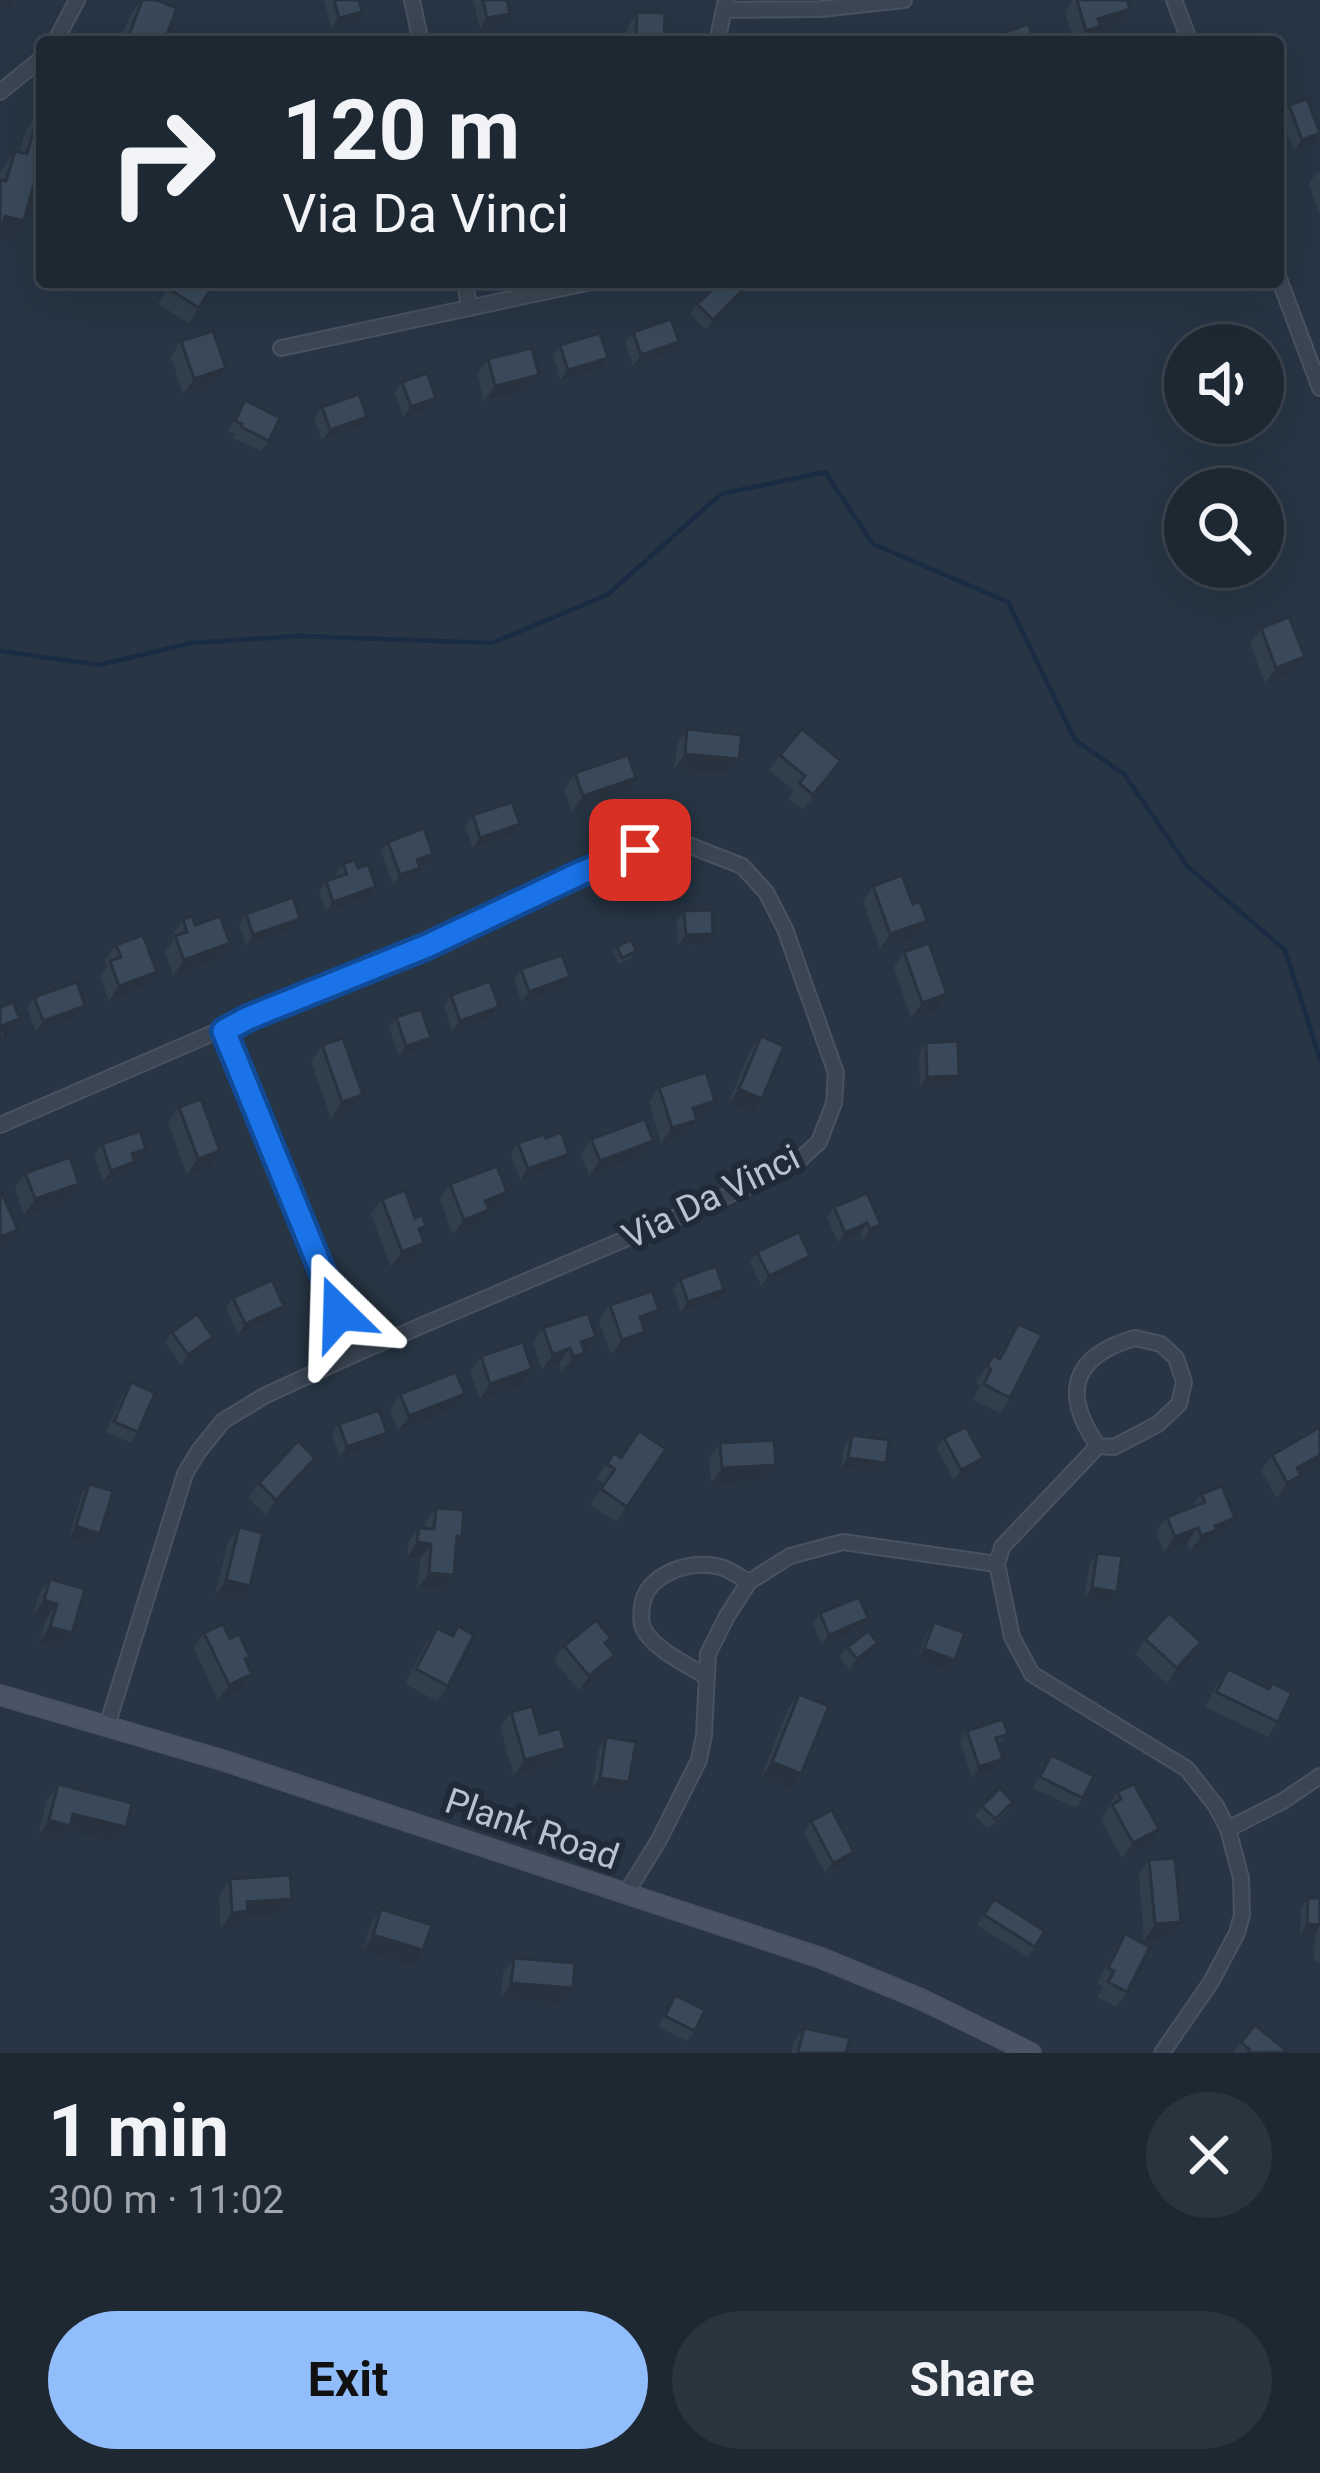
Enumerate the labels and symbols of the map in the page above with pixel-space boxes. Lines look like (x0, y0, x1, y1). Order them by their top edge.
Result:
pin (589, 799, 691, 901)
street label: Via Da Vinci (616, 1136, 806, 1258)
position arrow (276, 1250, 402, 1376)
street label: Plank Road (440, 1780, 624, 1878)

